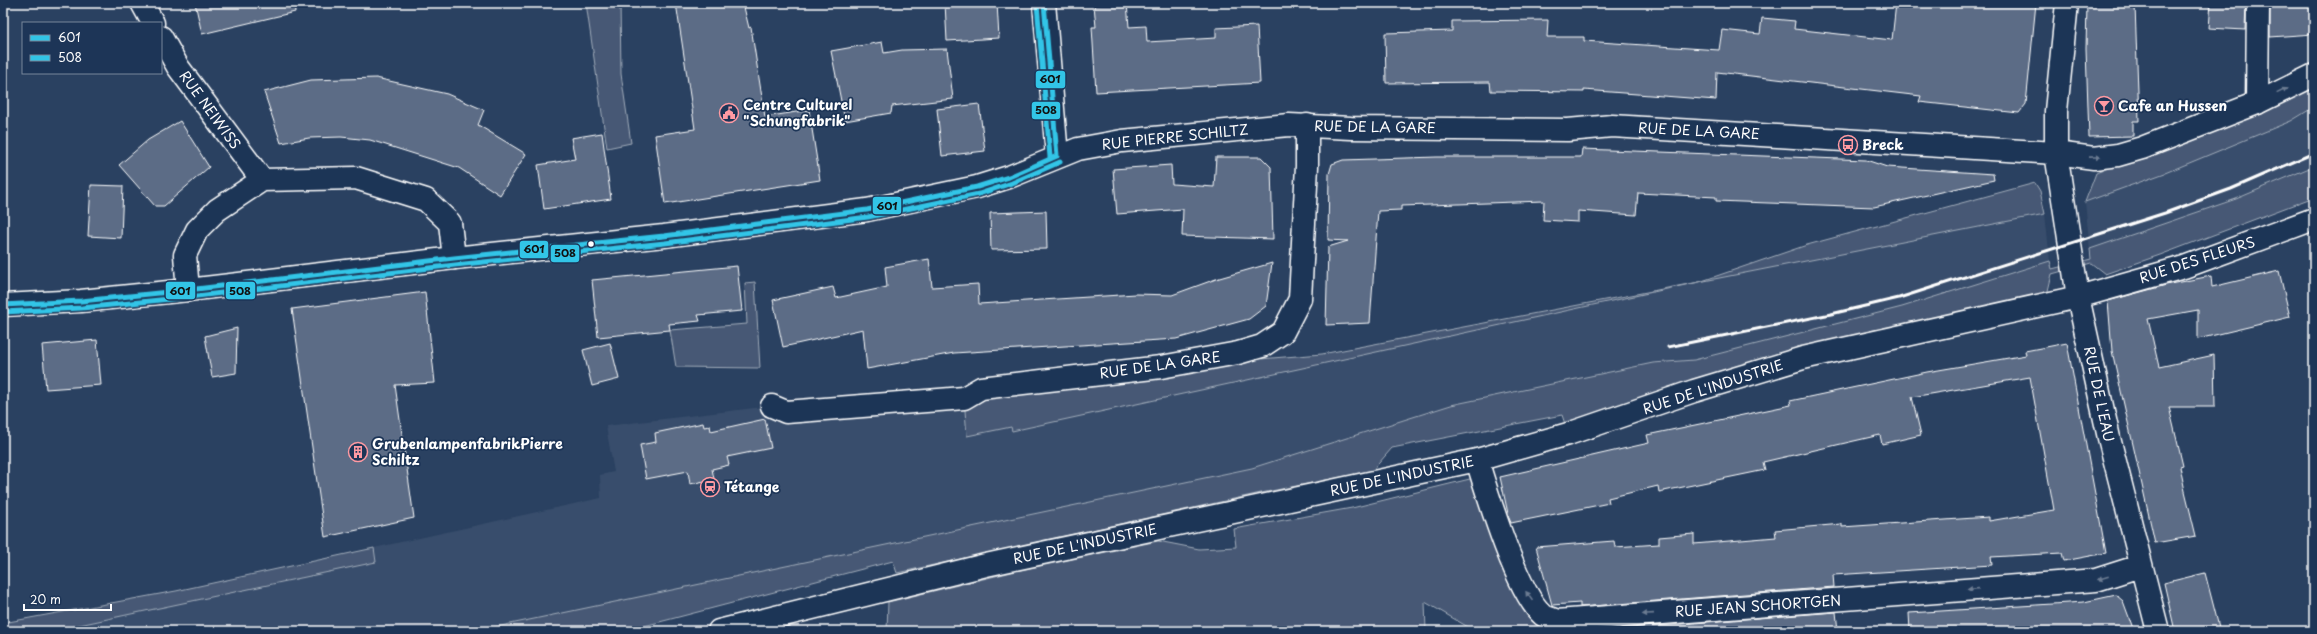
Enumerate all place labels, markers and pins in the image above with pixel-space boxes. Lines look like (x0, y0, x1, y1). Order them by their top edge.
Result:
place label: Centre Culturel "Schungfabrik" (743, 94, 852, 131)
bar icon: Cafe an Hussen (2093, 95, 2115, 117)
place label: Cafe an Hussen (2118, 95, 2227, 116)
public building icon: Centre Culturel "Schungfabrik" (718, 102, 740, 124)
bus stop icon: Breck (1837, 134, 1859, 156)
place label: Breck (1862, 134, 1904, 155)
unlabelled marker (586, 239, 596, 249)
place label: GrubenlampenfabrikPierre Schiltz (372, 433, 563, 470)
building icon: GrubenlampenfabrikPierre Schiltz (347, 441, 369, 463)
station icon: Tétange (699, 476, 721, 498)
place label: Tétange (724, 476, 780, 497)

